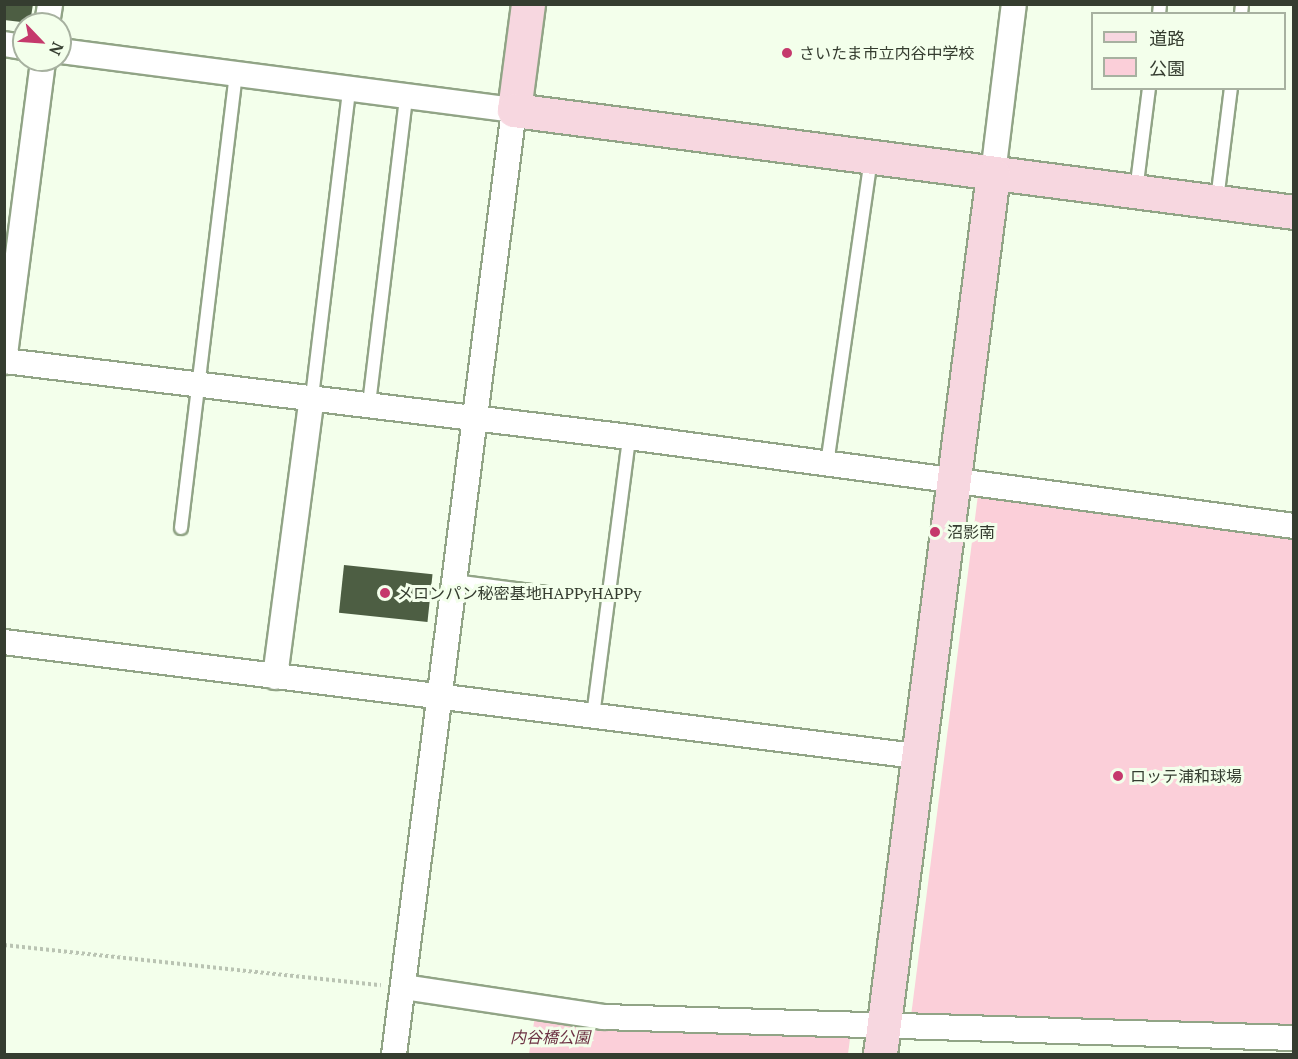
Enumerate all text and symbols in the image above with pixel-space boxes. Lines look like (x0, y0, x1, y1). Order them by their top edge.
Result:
north arrow (12, 12, 72, 72)
legend (1091, 12, 1286, 90)
text: 道路 (1149, 26, 1185, 50)
text: N (44, 39, 69, 59)
place label: さいたま市立内谷中学校 (799, 43, 975, 63)
marker: さいたま市立内谷中学校 (780, 46, 794, 60)
text: 公園 (1149, 56, 1185, 80)
place label: 沼影南 (947, 522, 995, 542)
marker: 沼影南 (928, 525, 942, 539)
place label: メロンパン秘密基地HAPPyHAPPy (397, 583, 640, 603)
marker: メロンパン秘密基地HAPPyHAPPy (378, 586, 392, 600)
place label: ロッテ浦和球場 (1130, 766, 1242, 786)
marker: ロッテ浦和球場 (1111, 769, 1125, 783)
park label: 内谷橋公園 (510, 1027, 590, 1047)

